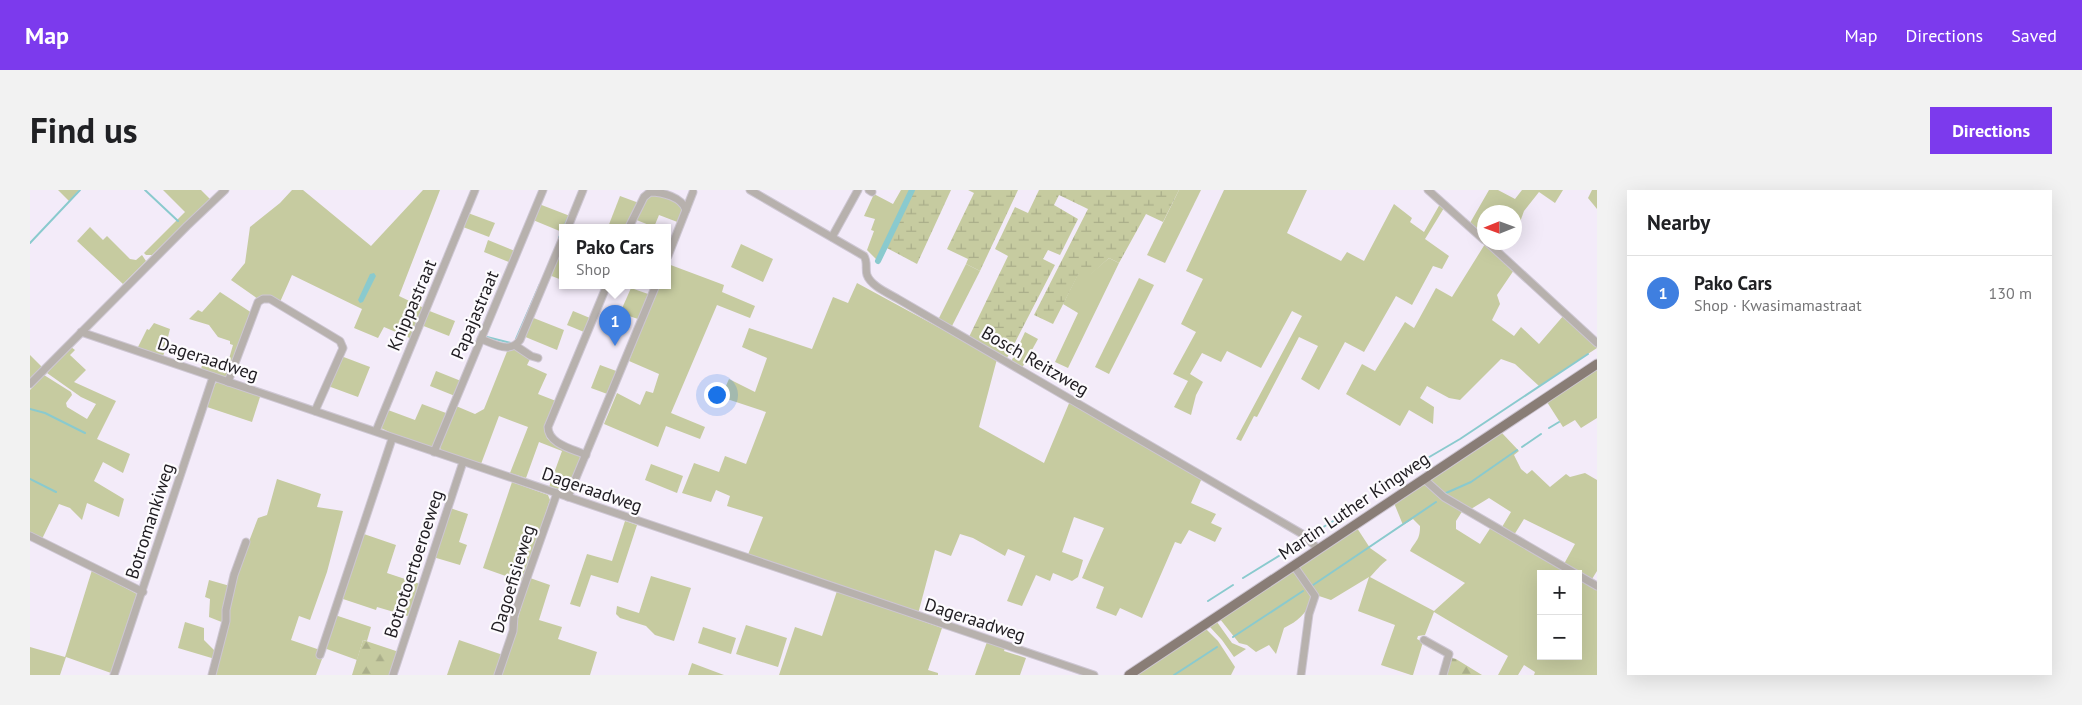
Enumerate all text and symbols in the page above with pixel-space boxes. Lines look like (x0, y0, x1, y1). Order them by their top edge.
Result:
text: Map (25, 20, 69, 51)
text: Map (1845, 24, 1877, 47)
text: Directions (1905, 24, 1983, 47)
text: Saved (2011, 24, 2057, 47)
text: Find us (30, 107, 138, 153)
button: Directions (1930, 107, 2052, 154)
north arrow (1477, 205, 1522, 250)
text: Nearby (1647, 209, 1710, 236)
popup (559, 224, 671, 289)
text: Pako Cars (576, 235, 654, 259)
street label: Knippastraat (382, 256, 441, 354)
text: Shop (576, 259, 610, 279)
street label: Papajastraat (445, 267, 504, 363)
text: Pako Cars (1694, 271, 1772, 295)
text: 1 (1658, 283, 1668, 303)
text: 130 m (1989, 283, 2032, 303)
text: Shop · Kwasimamastraat (1694, 295, 1862, 315)
pin: 1 (599, 305, 631, 346)
street label: Bosch Reitzweg (977, 321, 1093, 401)
street label: Dageraadweg (155, 331, 262, 386)
your location (704, 382, 730, 408)
street label: Martin Luther Kingweg (1274, 447, 1434, 565)
street label: Botromankiweg (120, 460, 179, 582)
street label: Dageraadweg (539, 462, 645, 517)
street label: Botrotoertoeroeweg (379, 487, 448, 641)
street label: Dagoefisieweg (485, 522, 540, 636)
map controls (1537, 570, 1582, 660)
button: + (1537, 570, 1582, 615)
street label: Dageraadweg (922, 592, 1029, 647)
button: − (1537, 615, 1582, 660)

